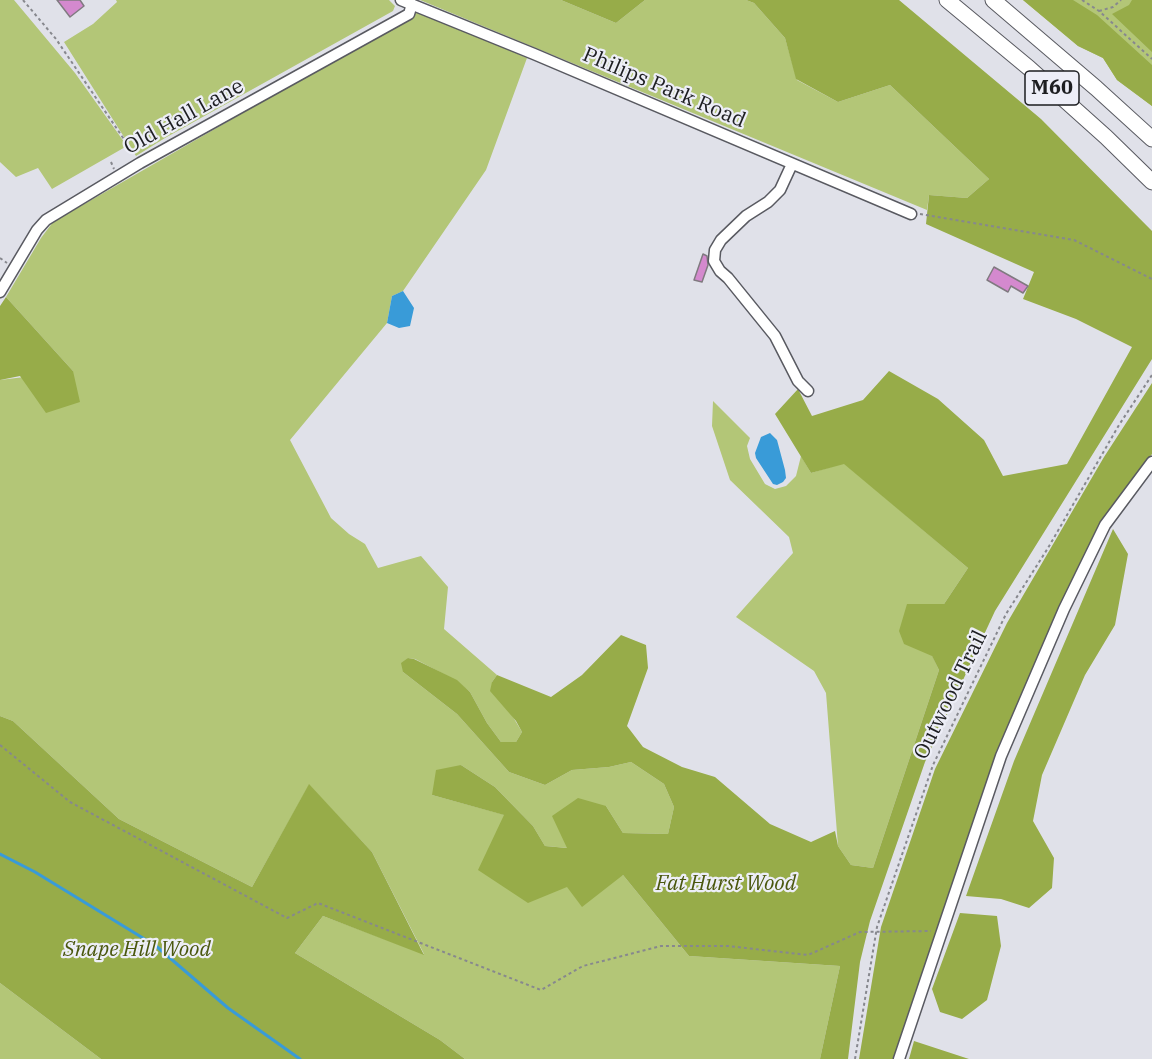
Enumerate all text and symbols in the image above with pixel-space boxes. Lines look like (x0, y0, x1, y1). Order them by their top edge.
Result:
street label: Philips Park Road (579, 42, 749, 134)
road number: M60 (1025, 71, 1079, 105)
street label: Old Hall Lane (120, 74, 248, 160)
street label: Outwood Trail (909, 626, 993, 764)
park label: Fat Hurst Wood (656, 871, 796, 897)
park label: Snape Hill Wood (63, 937, 211, 963)

